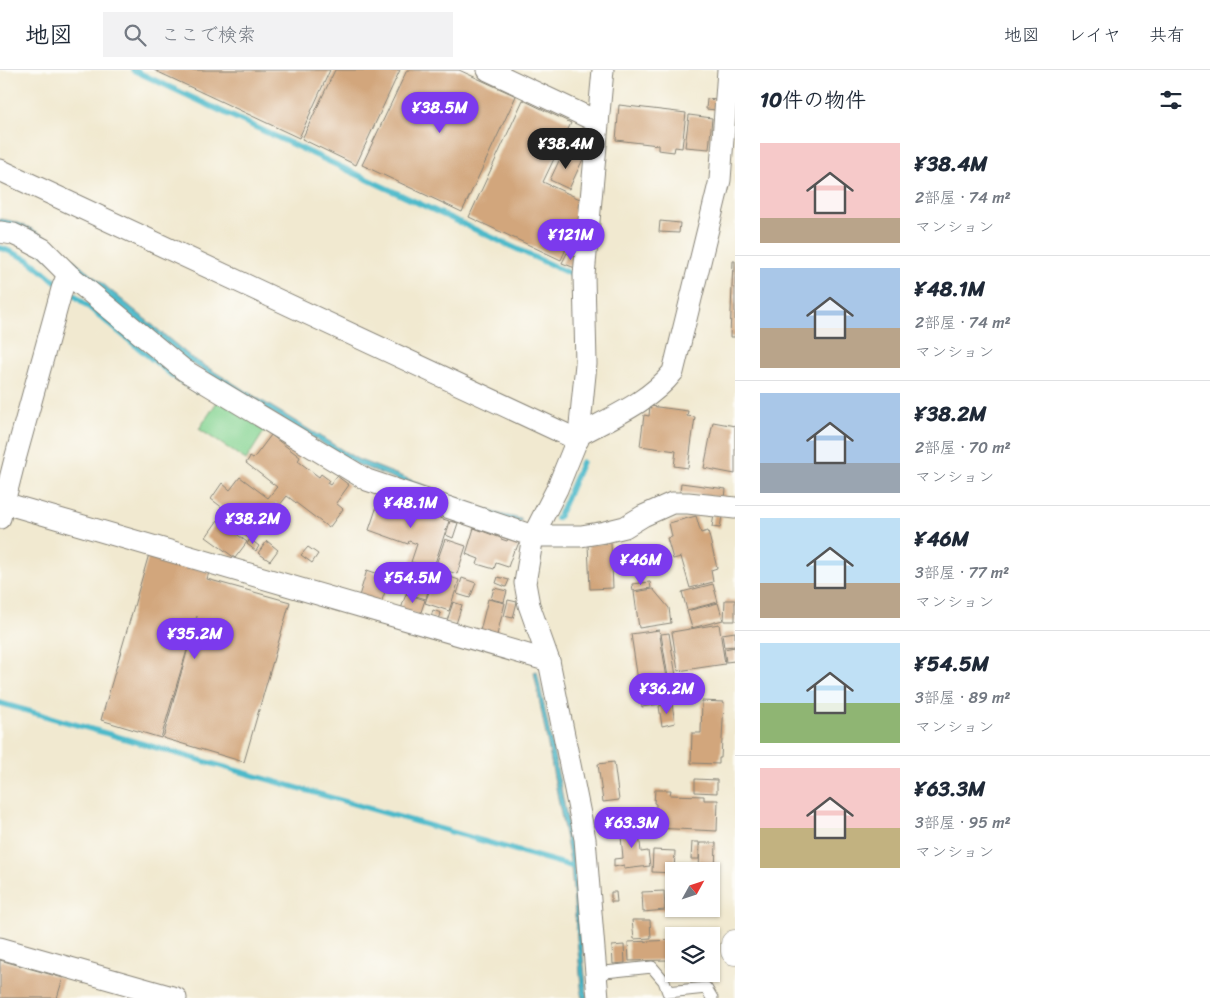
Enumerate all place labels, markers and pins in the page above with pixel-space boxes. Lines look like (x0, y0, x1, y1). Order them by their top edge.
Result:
pin: ¥38.5M (399, 92, 481, 134)
pin: ¥38.4M (525, 128, 607, 170)
pin: ¥121M (536, 218, 606, 261)
pin: ¥48.1M (370, 486, 452, 529)
pin: ¥38.2M (212, 502, 294, 545)
pin: ¥46M (611, 544, 671, 586)
pin: ¥54.5M (372, 562, 454, 604)
pin: ¥35.2M (154, 618, 236, 660)
pin: ¥36.2M (626, 672, 708, 715)
pin: ¥63.3M (591, 806, 673, 849)

